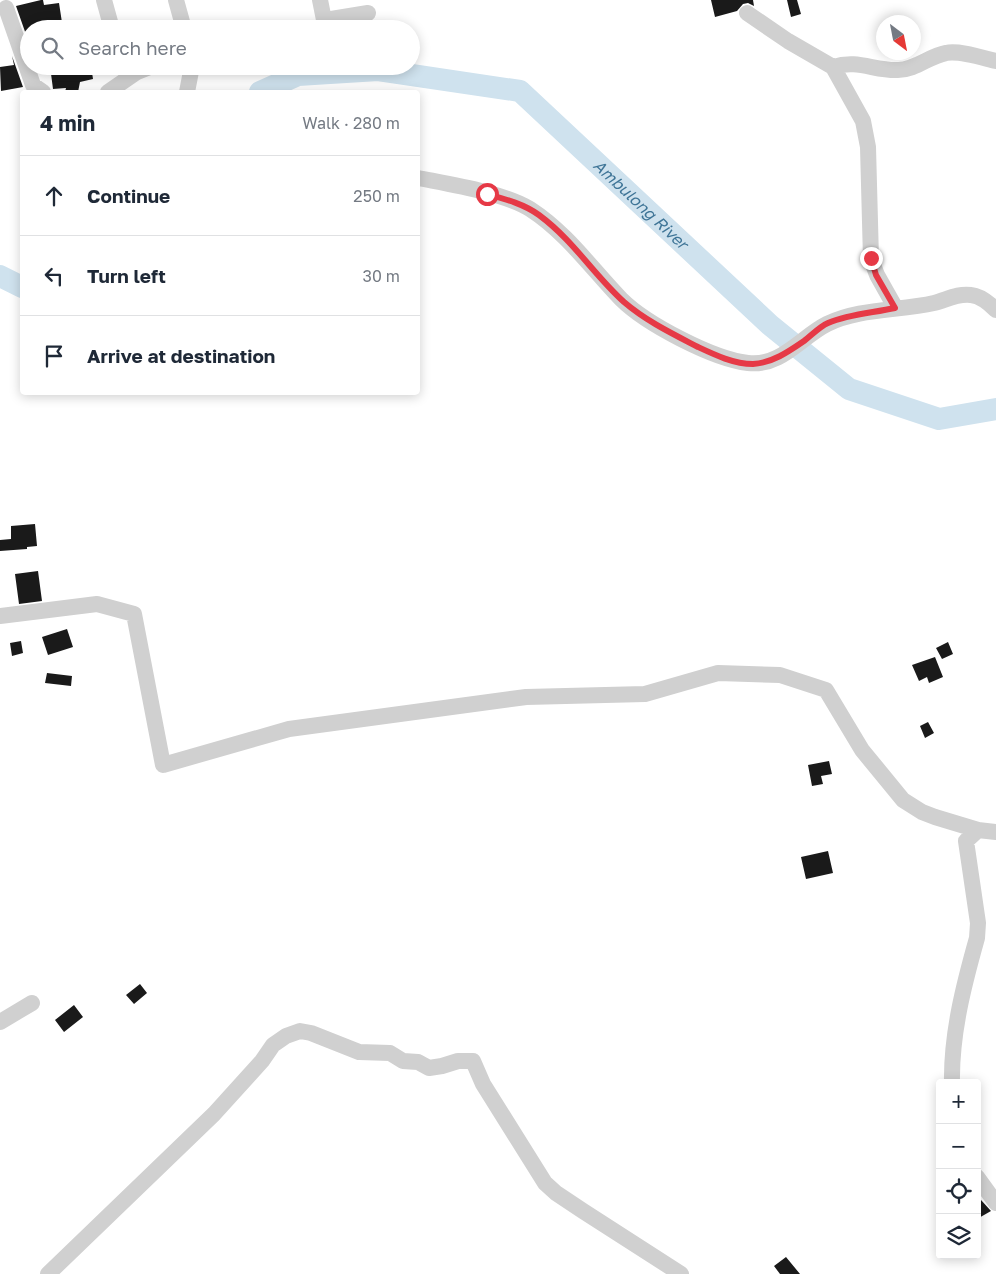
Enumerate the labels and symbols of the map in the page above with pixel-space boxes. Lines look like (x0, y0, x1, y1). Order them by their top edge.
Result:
north arrow (876, 15, 921, 60)
water label: Ambulong River (590, 155, 694, 255)
route start (476, 183, 499, 206)
route end (860, 247, 883, 270)

